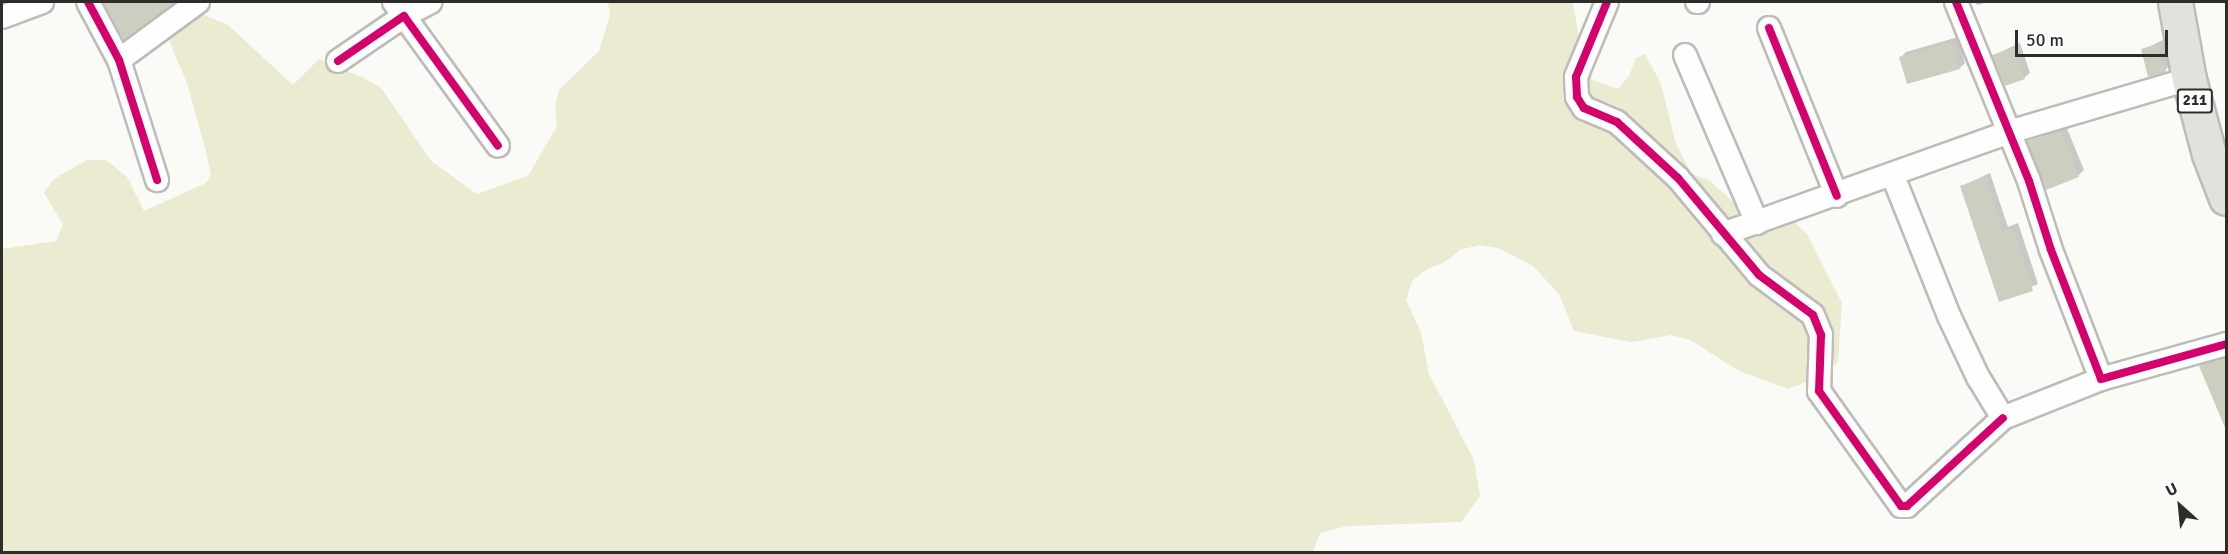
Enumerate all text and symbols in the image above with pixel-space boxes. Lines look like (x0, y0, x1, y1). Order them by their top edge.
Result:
scale bar (2018, 18, 2171, 56)
text: 50 m (2026, 29, 2064, 51)
road number: 211 (2176, 89, 2214, 113)
north arrow (2150, 476, 2210, 536)
text: U (2162, 479, 2181, 501)

